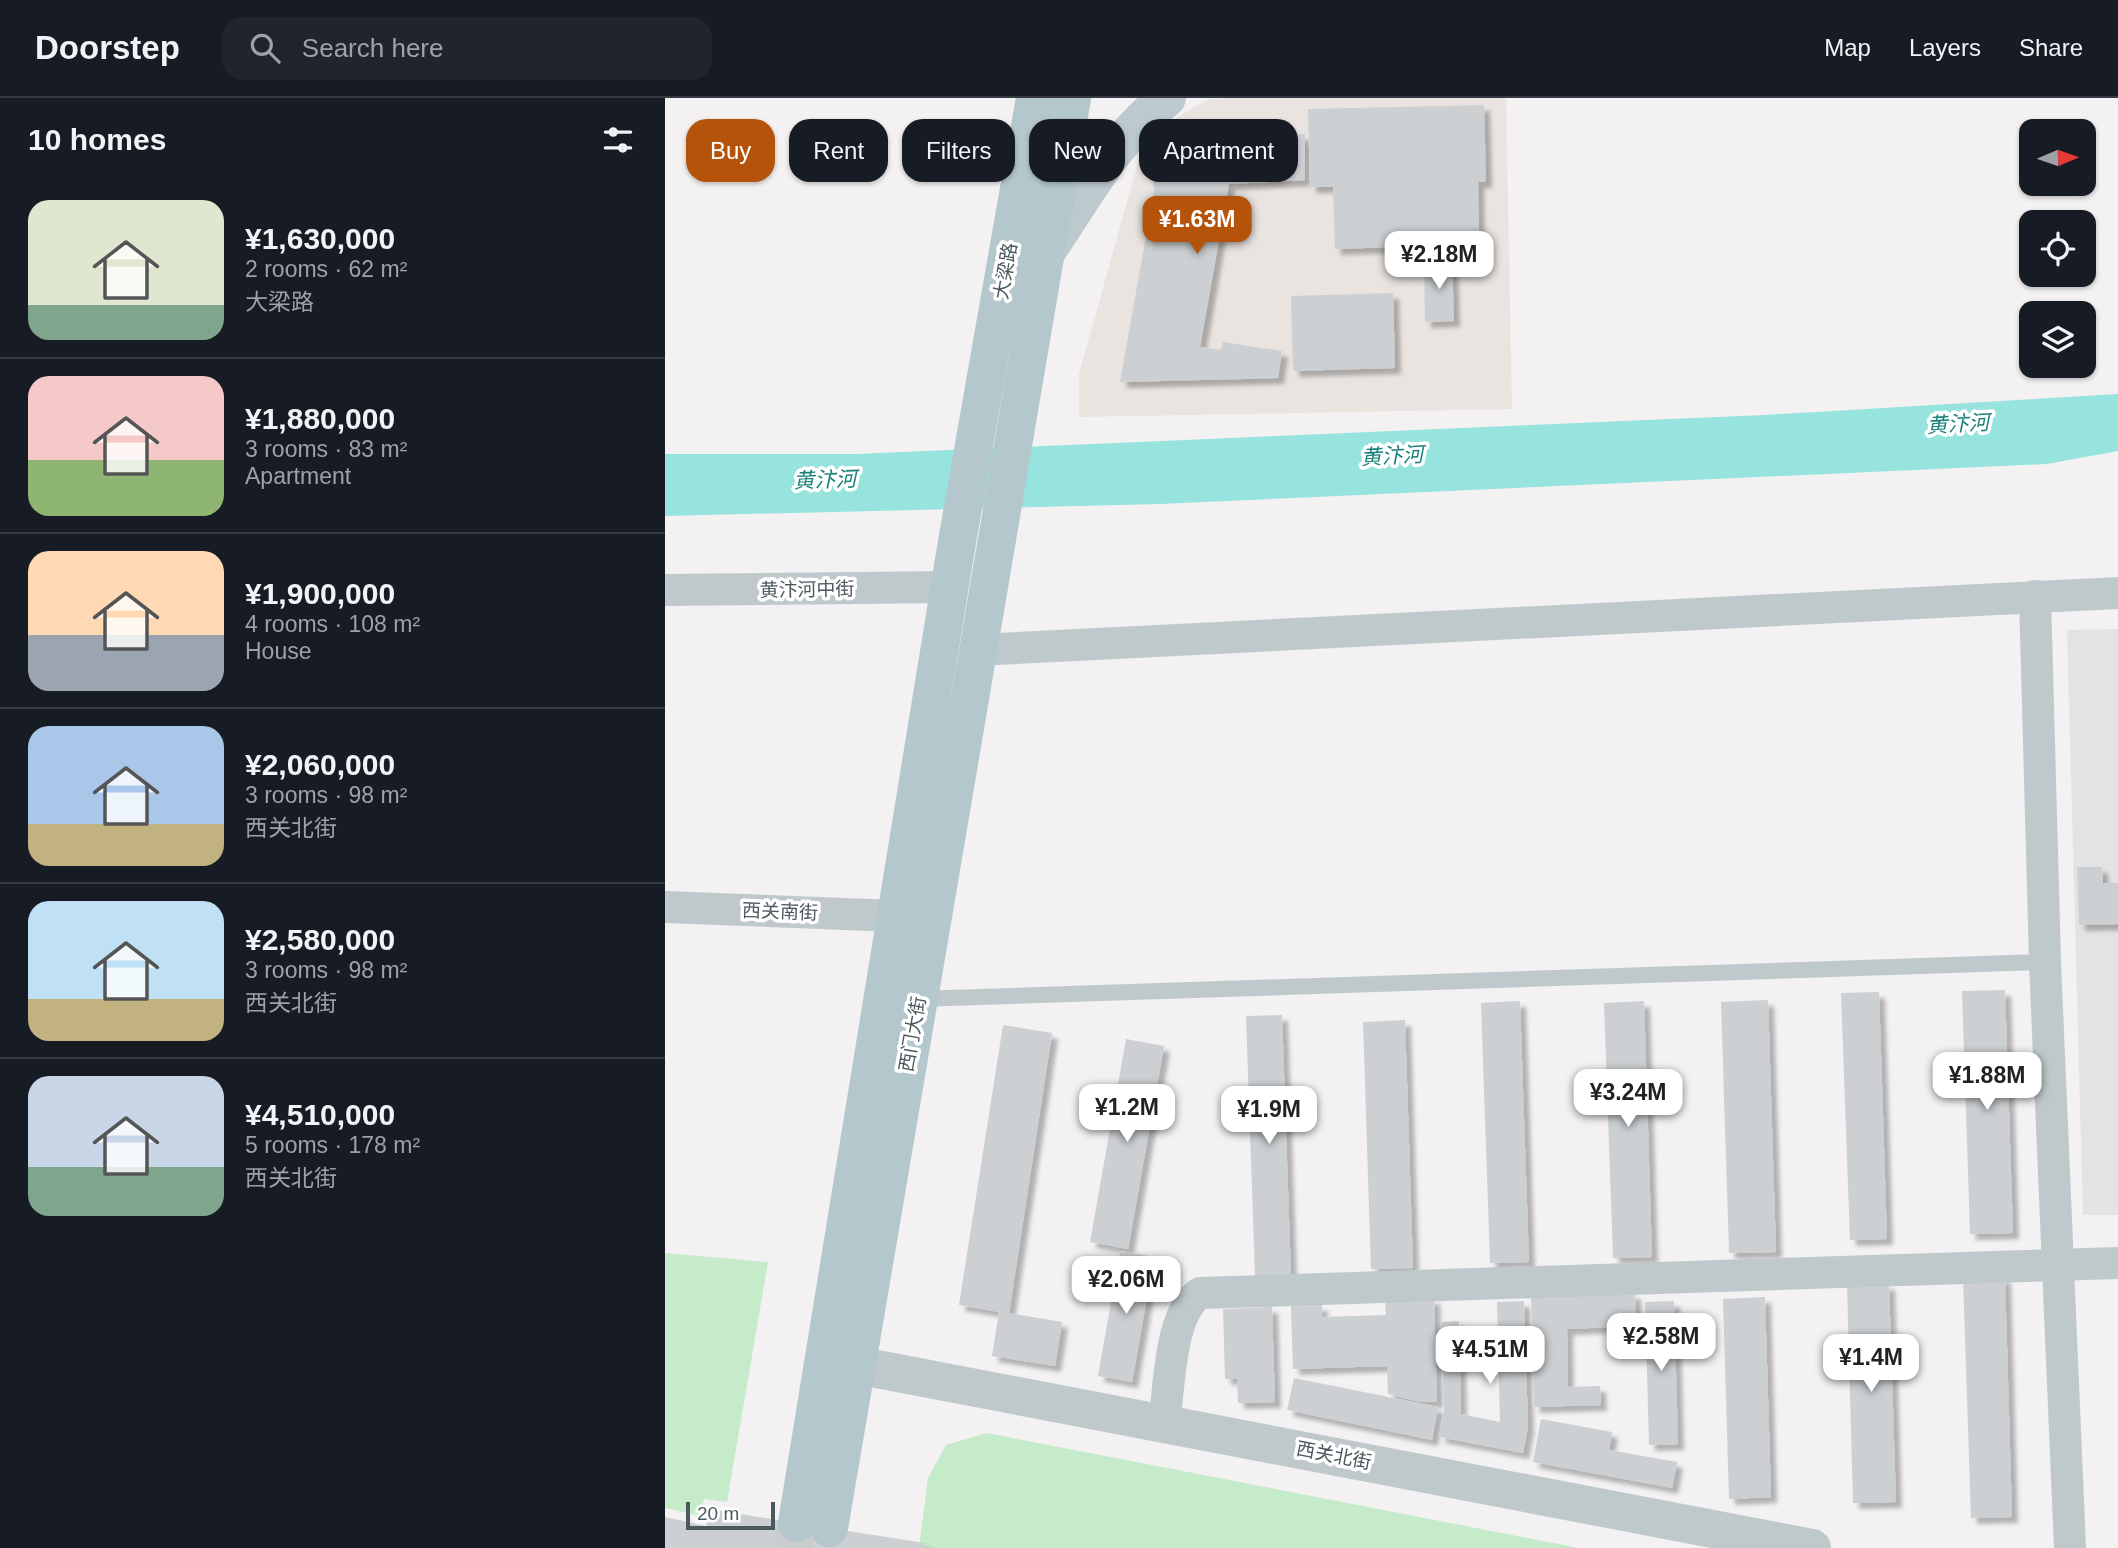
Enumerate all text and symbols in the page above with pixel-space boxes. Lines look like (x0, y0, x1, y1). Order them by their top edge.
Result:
search box (222, 17, 712, 80)
text: Doorstep (35, 29, 180, 66)
icon: search (246, 29, 284, 67)
text: Search here (302, 33, 444, 63)
text: Map (1824, 34, 1871, 61)
text: Layers (1909, 34, 1981, 61)
text: Share (2019, 34, 2083, 61)
chip: Buy (686, 119, 775, 182)
chip: Rent (789, 119, 888, 182)
chip: Filters (902, 119, 1015, 182)
chip: New (1029, 119, 1125, 182)
chip: Apartment (1139, 119, 1298, 182)
north arrow (2019, 119, 2097, 196)
map controls (2019, 119, 2096, 378)
icon: filters (599, 121, 637, 159)
text: 10 homes (28, 123, 166, 156)
pin: ¥1.63M (1140, 197, 1254, 256)
text: ¥1.63M (1159, 206, 1235, 232)
button: locate (2019, 210, 2096, 287)
text: ¥1,630,000 (245, 222, 395, 255)
icon: home (84, 228, 168, 312)
pin: ¥2.18M (1382, 232, 1496, 291)
street label: 大梁路 (990, 241, 1021, 301)
text: ¥2.18M (1401, 241, 1477, 267)
text: 2 rooms · 62 m² (245, 256, 407, 282)
text: 大梁路 (245, 289, 314, 315)
button: layers (2019, 301, 2096, 378)
text: ¥1,880,000 (245, 402, 395, 435)
icon: home (84, 404, 168, 488)
water label: 黄汴河 (1926, 410, 1994, 437)
text: 3 rooms · 83 m² (245, 436, 407, 462)
water label: 黄汴河 (1360, 442, 1428, 469)
text: Apartment (245, 463, 351, 489)
water label: 黄汴河 (793, 467, 861, 492)
text: ¥1,900,000 (245, 577, 395, 610)
street label: 黄汴河中街 (759, 578, 855, 601)
icon: home (84, 579, 168, 663)
text: 4 rooms · 108 m² (245, 611, 420, 637)
text: House (245, 638, 311, 664)
text: ¥2,060,000 (245, 748, 395, 781)
icon: home (84, 754, 168, 838)
text: 3 rooms · 98 m² (245, 782, 407, 808)
text: 西关北街 (245, 815, 337, 841)
street label: 西关南街 (742, 900, 818, 923)
text: ¥2,580,000 (245, 923, 395, 956)
icon: home (84, 929, 168, 1013)
text: 3 rooms · 98 m² (245, 957, 407, 983)
text: 西关北街 (245, 990, 337, 1016)
street label: 西门大街 (896, 995, 929, 1073)
pin: ¥1.88M (1930, 1052, 2044, 1112)
text: ¥1.88M (1949, 1062, 2025, 1088)
pin: ¥3.24M (1571, 1070, 1685, 1129)
text: ¥3.24M (1590, 1079, 1666, 1105)
pin: ¥1.2M (1078, 1084, 1176, 1144)
pin: ¥1.9M (1220, 1086, 1318, 1146)
text: ¥1.2M (1095, 1094, 1159, 1120)
text: ¥1.9M (1237, 1096, 1301, 1122)
text: ¥4,510,000 (245, 1098, 395, 1131)
icon: home (84, 1104, 168, 1188)
text: 5 rooms · 178 m² (245, 1132, 420, 1158)
text: 西关北街 (245, 1165, 337, 1191)
pin: ¥2.06M (1069, 1256, 1183, 1316)
text: ¥2.06M (1088, 1266, 1164, 1292)
pin: ¥2.58M (1604, 1314, 1718, 1373)
text: ¥2.58M (1623, 1323, 1699, 1349)
pin: ¥4.51M (1433, 1326, 1547, 1386)
pin: ¥1.4M (1822, 1334, 1920, 1394)
text: ¥4.51M (1452, 1336, 1528, 1362)
text: ¥1.4M (1839, 1344, 1903, 1370)
street label: 西关北街 (1295, 1438, 1373, 1473)
scale bar (686, 1499, 775, 1531)
text: 20 m (697, 1503, 739, 1524)

